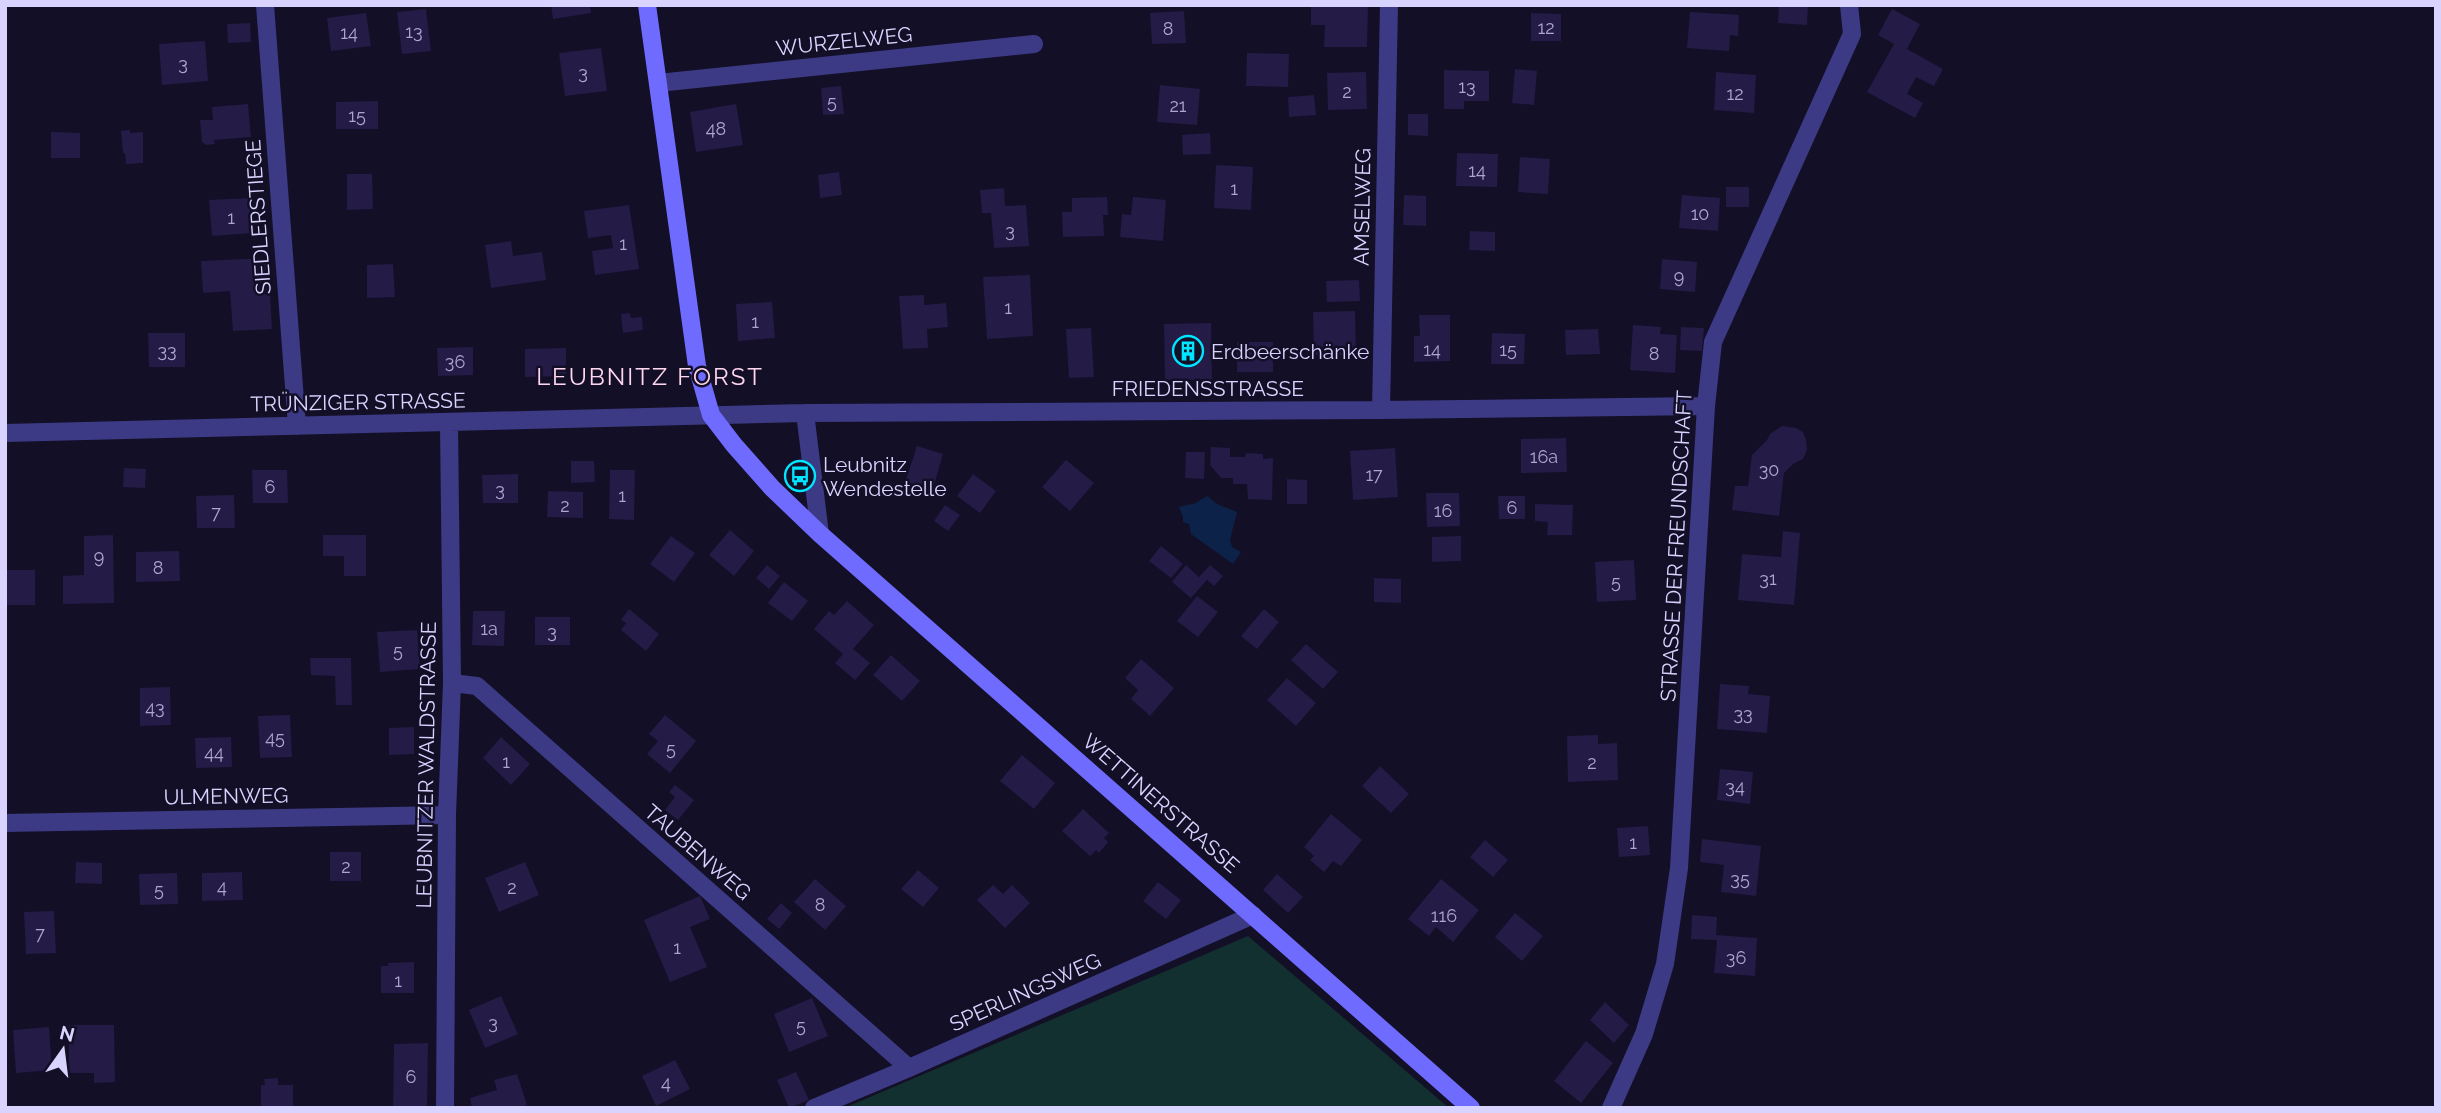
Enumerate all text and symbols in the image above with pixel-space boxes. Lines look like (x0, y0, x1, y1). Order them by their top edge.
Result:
house number: 12 (1537, 17, 1555, 38)
house number: 8 (1163, 18, 1173, 39)
house number: 13 (405, 21, 423, 42)
street label: WURZELWEG (775, 21, 913, 61)
house number: 14 (340, 22, 358, 43)
house number: 3 (178, 53, 188, 74)
house number: 3 (578, 62, 588, 83)
house number: 13 (1458, 76, 1476, 97)
house number: 2 (1342, 81, 1352, 102)
house number: 12 (1726, 83, 1744, 104)
house number: 5 (827, 91, 837, 112)
house number: 21 (1169, 95, 1187, 116)
house number: 15 (348, 105, 366, 126)
house number: 48 (706, 118, 726, 139)
street label: SIEDLERSTIEGE (240, 139, 276, 295)
street label: AMSELWEG (1348, 148, 1376, 266)
house number: 14 (1468, 160, 1486, 181)
house number: 1 (1230, 178, 1238, 199)
house number: 10 (1691, 203, 1709, 224)
house number: 1 (227, 207, 235, 228)
house number: 3 (1005, 220, 1015, 241)
house number: 1 (619, 233, 627, 254)
house number: 9 (1674, 266, 1684, 287)
house number: 1 (1004, 297, 1012, 318)
house number: 1 (751, 311, 759, 332)
building icon: Erdbeerschänke (1171, 334, 1205, 368)
place label: Erdbeerschänke (1211, 339, 1369, 364)
house number: 14 (1423, 339, 1441, 360)
house number: 15 (1499, 339, 1517, 360)
house number: 33 (157, 340, 177, 361)
house number: 8 (1649, 343, 1659, 364)
house number: 36 (445, 351, 465, 372)
district label: LEUBNITZ FORST (536, 362, 764, 391)
street label: FRIEDENSSTRASSE (1112, 376, 1304, 401)
street label: TRÜNZIGER STRASSE (250, 388, 466, 416)
street label: STRASSE DER FREUNDSCHAFT (1655, 390, 1697, 702)
house number: 16a (1530, 446, 1558, 467)
place label: Leubnitz Wendestelle (823, 452, 947, 501)
bus stop icon: Leubnitz Wendestelle (783, 459, 817, 493)
house number: 30 (1759, 459, 1779, 480)
house number: 17 (1365, 464, 1383, 485)
house number: 6 (265, 476, 276, 497)
house number: 3 (495, 479, 505, 500)
house number: 1 (618, 485, 626, 506)
house number: 2 (560, 495, 570, 516)
house number: 6 (1507, 497, 1518, 518)
house number: 16 (1434, 500, 1452, 521)
house number: 7 (211, 502, 221, 523)
house number: 9 (94, 546, 104, 567)
house number: 8 (153, 557, 163, 578)
house number: 31 (1759, 568, 1777, 589)
house number: 5 (1611, 571, 1621, 592)
house number: 1a (480, 618, 498, 639)
street label: LEUBNITZER WALDSTRASSE (411, 621, 441, 909)
house number: 3 (547, 621, 557, 642)
house number: 5 (393, 640, 403, 661)
house number: 43 (145, 697, 165, 718)
house number: 33 (1733, 703, 1753, 724)
house number: 45 (265, 727, 285, 748)
street label: WETTINERSTRASSE (1077, 728, 1245, 878)
house number: 5 (666, 738, 676, 759)
house number: 44 (204, 742, 224, 763)
house number: 1 (502, 751, 510, 772)
house number: 2 (1587, 752, 1597, 773)
house number: 34 (1725, 776, 1745, 797)
street label: ULMENWEG (163, 782, 289, 810)
street label: TAUBENWEG (639, 799, 757, 905)
house number: 1 (1629, 832, 1637, 853)
house number: 2 (341, 856, 351, 877)
house number: 35 (1730, 868, 1750, 889)
house number: 4 (217, 876, 227, 897)
house number: 2 (507, 877, 517, 898)
house number: 5 (154, 879, 164, 900)
house number: 8 (815, 894, 825, 915)
house number: 116 (1431, 905, 1457, 926)
house number: 7 (35, 923, 45, 944)
house number: 1 (673, 937, 681, 958)
street label: SPERLINGSWEG (945, 947, 1105, 1037)
house number: 36 (1726, 947, 1746, 968)
house number: 1 (394, 970, 402, 991)
house number: 3 (488, 1012, 498, 1033)
north arrow (28, 1015, 98, 1085)
house number: 5 (796, 1015, 806, 1036)
text: N (57, 1021, 77, 1046)
house number: 6 (406, 1066, 417, 1087)
house number: 4 (661, 1072, 671, 1093)

